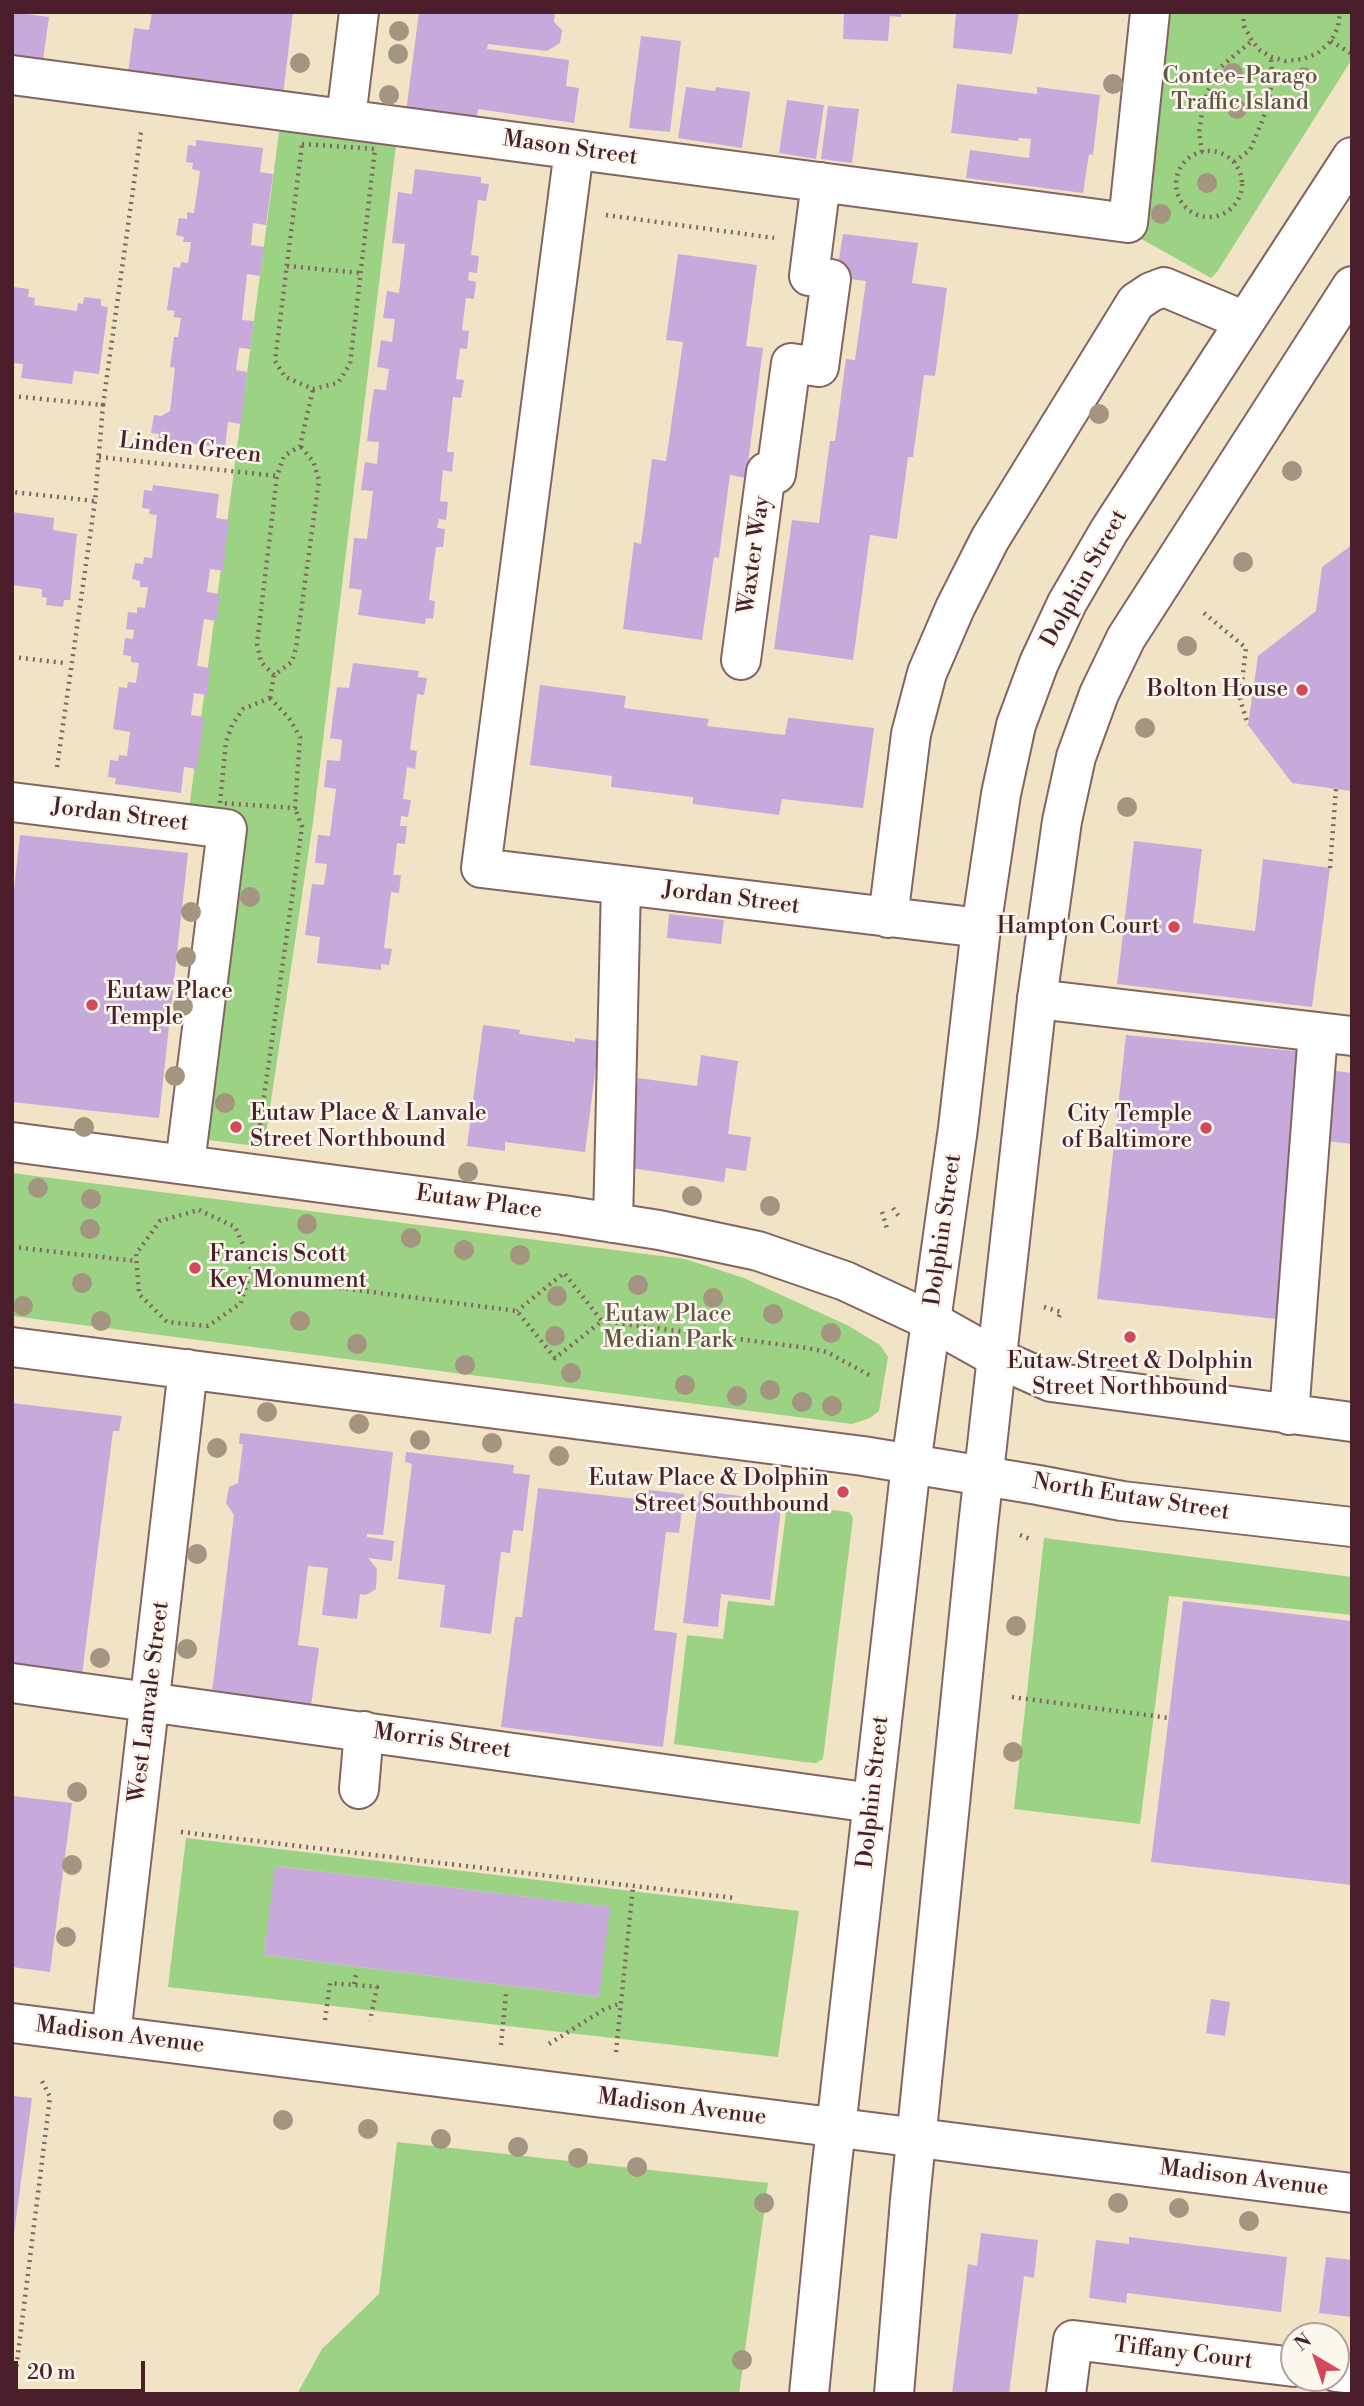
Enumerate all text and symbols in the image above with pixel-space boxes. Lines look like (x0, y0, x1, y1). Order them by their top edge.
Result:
park label: Contee-Parago Traffic Island (1162, 63, 1318, 117)
street label: Mason Street (501, 126, 639, 172)
street label: Linden Green (117, 428, 263, 470)
street label: Waxter Way (733, 494, 777, 616)
street label: Dolphin Street (1036, 505, 1134, 653)
place label: Bolton House (1147, 676, 1288, 704)
marker: Bolton House (1294, 682, 1310, 698)
street label: Jordan Street (50, 794, 190, 838)
street label: Jordan Street (661, 877, 801, 921)
place label: Hampton Court (997, 913, 1160, 941)
marker: Hampton Court (1166, 919, 1182, 935)
place label: Eutaw Place Temple (106, 978, 233, 1032)
marker: Eutaw Place Temple (84, 997, 100, 1013)
place label: Eutaw Place & Lanvale Street Northbound (250, 1100, 487, 1154)
place label: City Temple of Baltimore (1062, 1101, 1192, 1155)
marker: Eutaw Place & Lanvale Street Northbound (228, 1119, 244, 1135)
marker: City Temple of Baltimore (1198, 1120, 1214, 1136)
street label: Dolphin Street (920, 1152, 968, 1308)
street label: Eutaw Place (414, 1180, 544, 1226)
place label: Francis Scott Key Monument (209, 1241, 367, 1295)
marker: Francis Scott Key Monument (187, 1260, 203, 1276)
park label: Eutaw Place Median Park (603, 1301, 733, 1355)
marker: Eutaw Street & Dolphin Street Northbound (1122, 1329, 1138, 1345)
place label: Eutaw Street & Dolphin Street Northbound (1007, 1348, 1253, 1402)
place label: Eutaw Place & Dolphin Street Southbound (588, 1465, 829, 1519)
street label: North Eutaw Street (1030, 1469, 1232, 1527)
marker: Eutaw Place & Dolphin Street Southbound (835, 1484, 851, 1500)
street label: West Lanvale Street (124, 1599, 176, 1805)
street label: Dolphin Street (852, 1714, 896, 1870)
street label: Morris Street (371, 1719, 513, 1765)
street label: Madison Avenue (34, 2012, 206, 2060)
street label: Madison Avenue (596, 2084, 768, 2132)
street label: Madison Avenue (1158, 2155, 1330, 2203)
north arrow (1280, 2322, 1350, 2392)
text: N (1290, 2328, 1316, 2356)
street label: Tiffany Court (1112, 2332, 1254, 2376)
scale bar (18, 2346, 149, 2390)
text: 20 m (27, 2360, 76, 2386)

